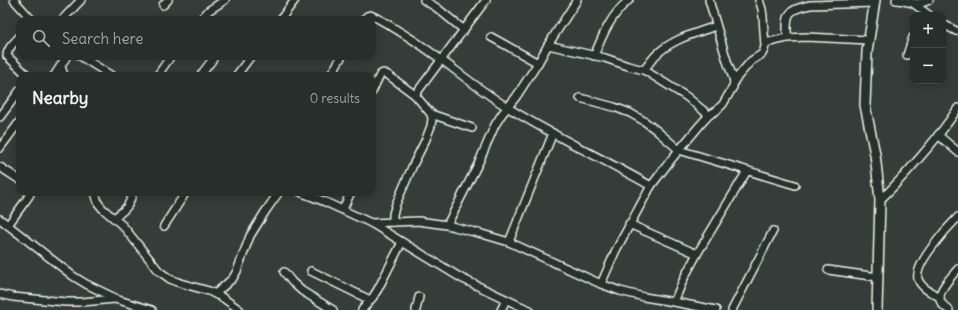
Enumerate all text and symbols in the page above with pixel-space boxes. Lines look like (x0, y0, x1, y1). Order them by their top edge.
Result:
map controls (910, 12, 946, 84)
button: + (910, 12, 946, 48)
search box (16, 16, 376, 60)
icon: search (30, 27, 52, 49)
text: Search here (62, 29, 143, 48)
button: − (910, 48, 946, 84)
text: Nearby (32, 87, 88, 109)
text: 0 results (310, 90, 360, 107)

